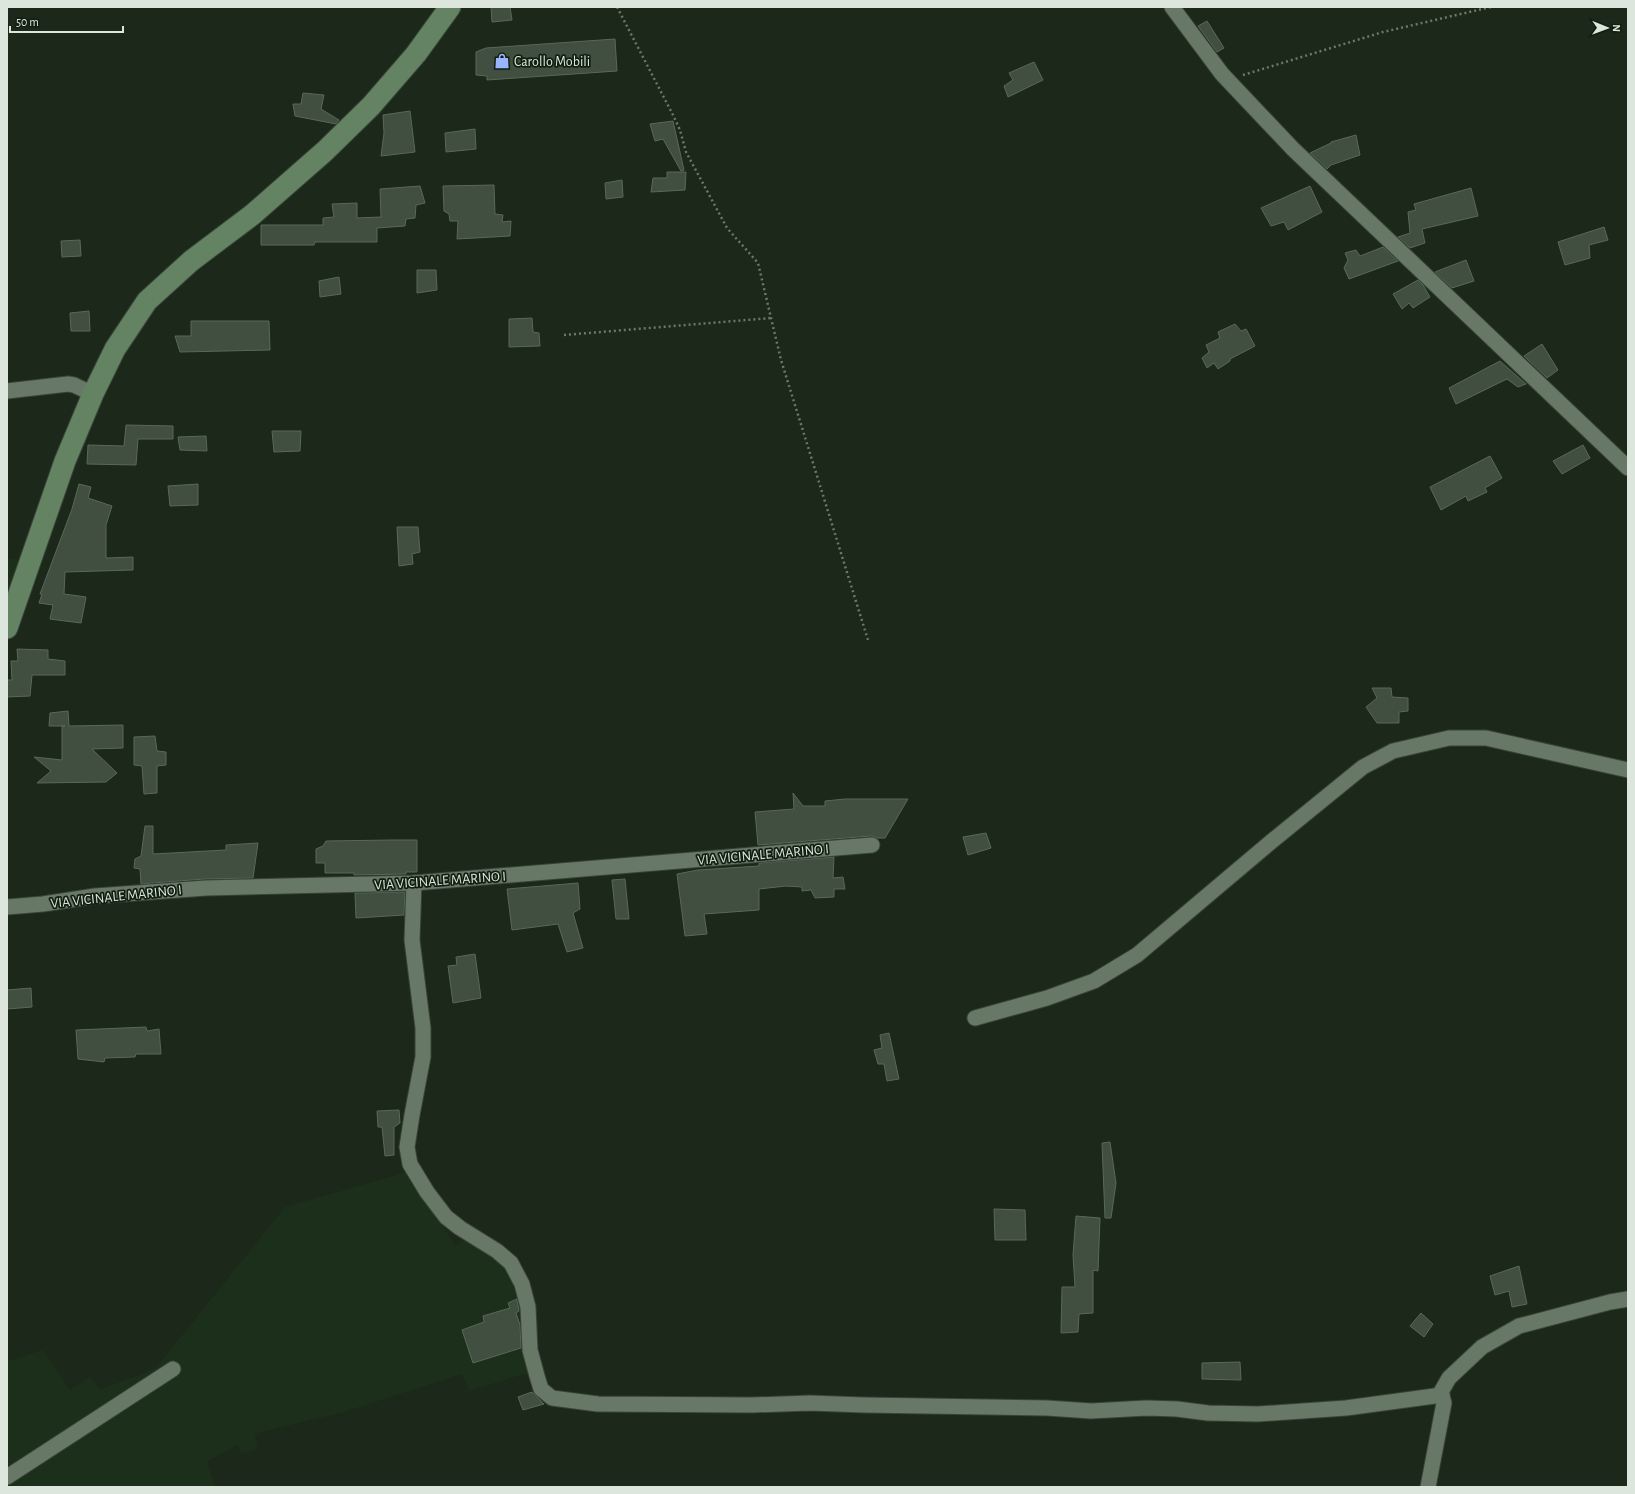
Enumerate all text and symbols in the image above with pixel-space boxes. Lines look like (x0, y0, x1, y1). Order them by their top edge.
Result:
scale bar (10, 8, 123, 34)
north arrow (1587, 8, 1627, 48)
text: 50 m (16, 16, 39, 28)
text: N (1611, 24, 1622, 32)
shop icon: Carollo Mobili (493, 52, 511, 70)
place label: Carollo Mobili (514, 55, 590, 69)
street label: VIA VICINALE MARINO I (697, 842, 829, 868)
street label: VIA VICINALE MARINO I (374, 869, 506, 893)
street label: VIA VICINALE MARINO I (50, 883, 182, 911)

